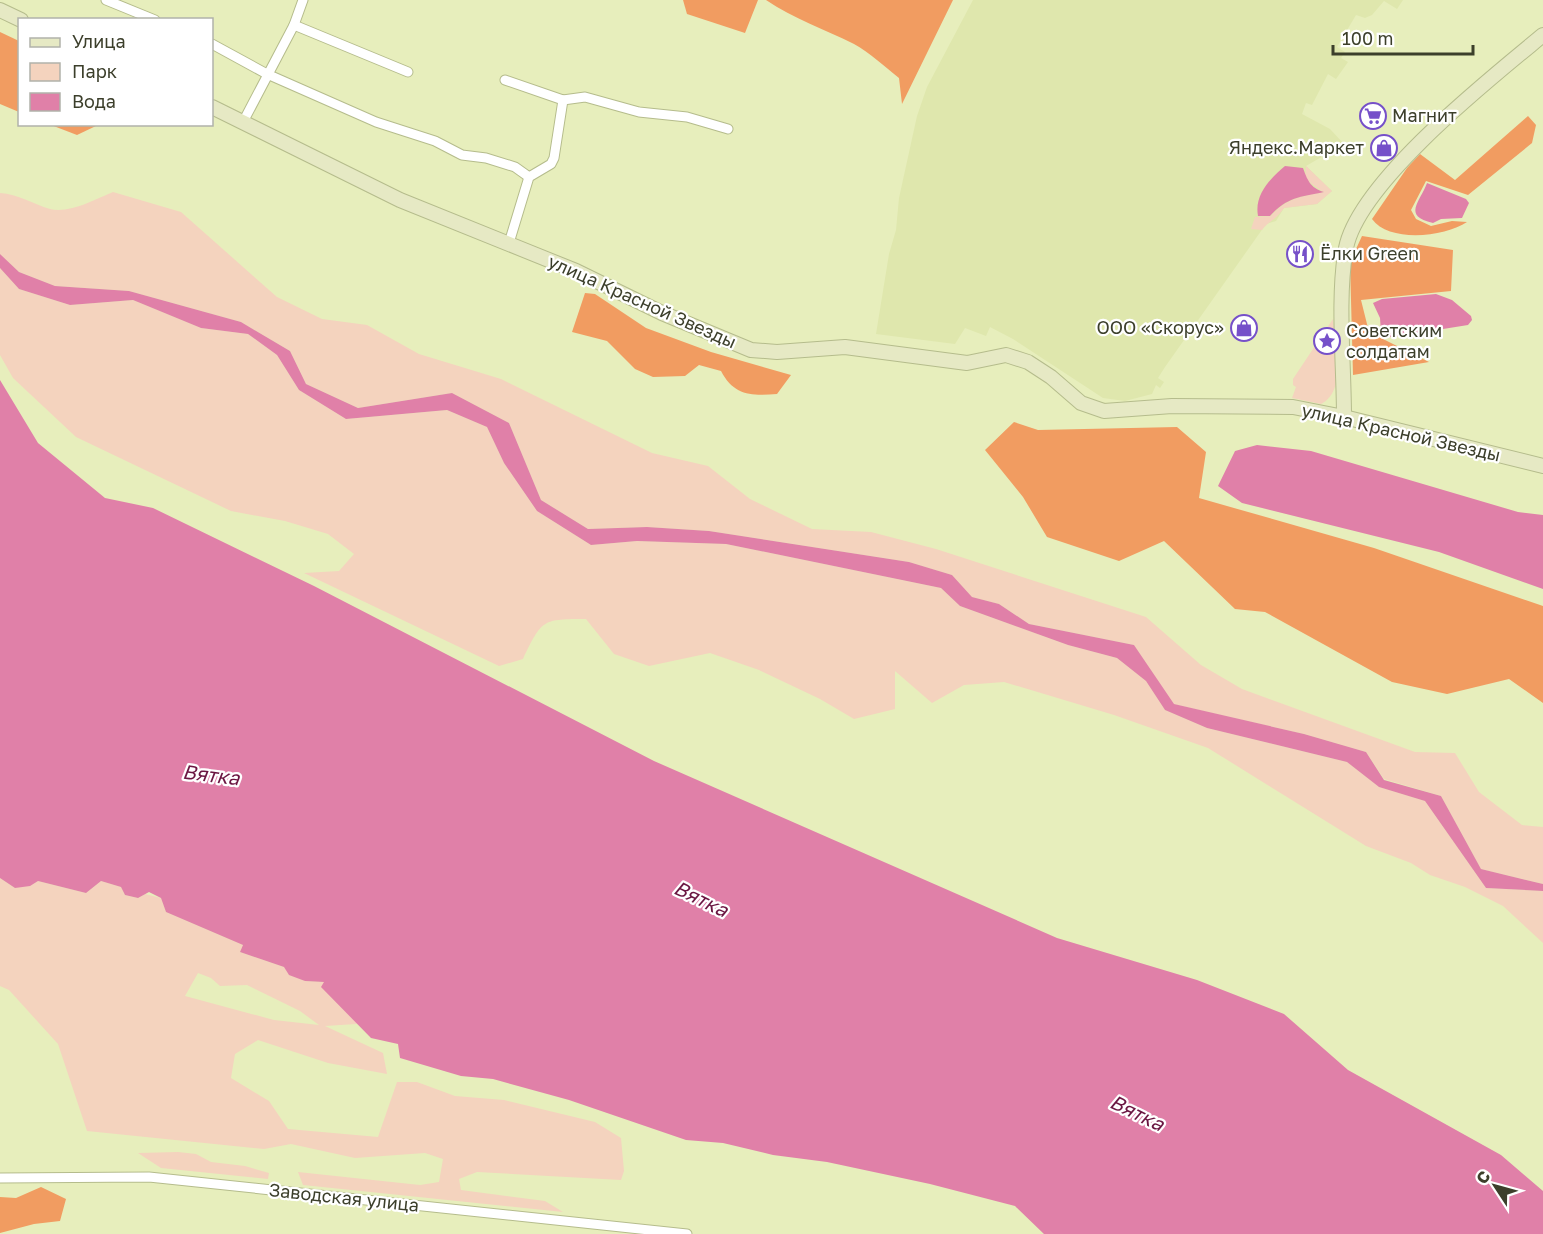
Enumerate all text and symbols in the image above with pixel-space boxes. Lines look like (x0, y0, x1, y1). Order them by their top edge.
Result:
legend (18, 18, 213, 126)
scale bar (1333, 18, 1472, 56)
text: 100 m (1342, 27, 1393, 49)
text: Улица (72, 30, 126, 52)
text: Парк (72, 60, 117, 82)
text: Вода (72, 90, 116, 112)
supermarket icon: Магнит (1358, 101, 1388, 131)
place label: Магнит (1392, 104, 1457, 126)
shop icon: Яндекс.Маркет (1369, 133, 1399, 163)
place label: Яндекс.Маркет (1229, 136, 1364, 158)
restaurant icon: Ёлки Green (1285, 239, 1315, 269)
place label: Ёлки Green (1320, 242, 1419, 264)
street label: улица Красной Звезды (545, 250, 740, 353)
shop icon: ООО «Скорус» (1229, 313, 1259, 343)
place label: ООО «Скорус» (1096, 316, 1224, 338)
place label: Советским солдатам (1346, 319, 1442, 362)
place icon: Советским солдатам (1312, 326, 1342, 356)
street label: улица Красной Звезды (1299, 398, 1503, 466)
water label: Вятка (181, 759, 242, 789)
water label: Вятка (671, 875, 733, 922)
water label: Вятка (1107, 1089, 1169, 1136)
north arrow (1465, 1156, 1525, 1216)
text: С (1471, 1167, 1494, 1188)
street label: Заводская улица (268, 1178, 420, 1216)

